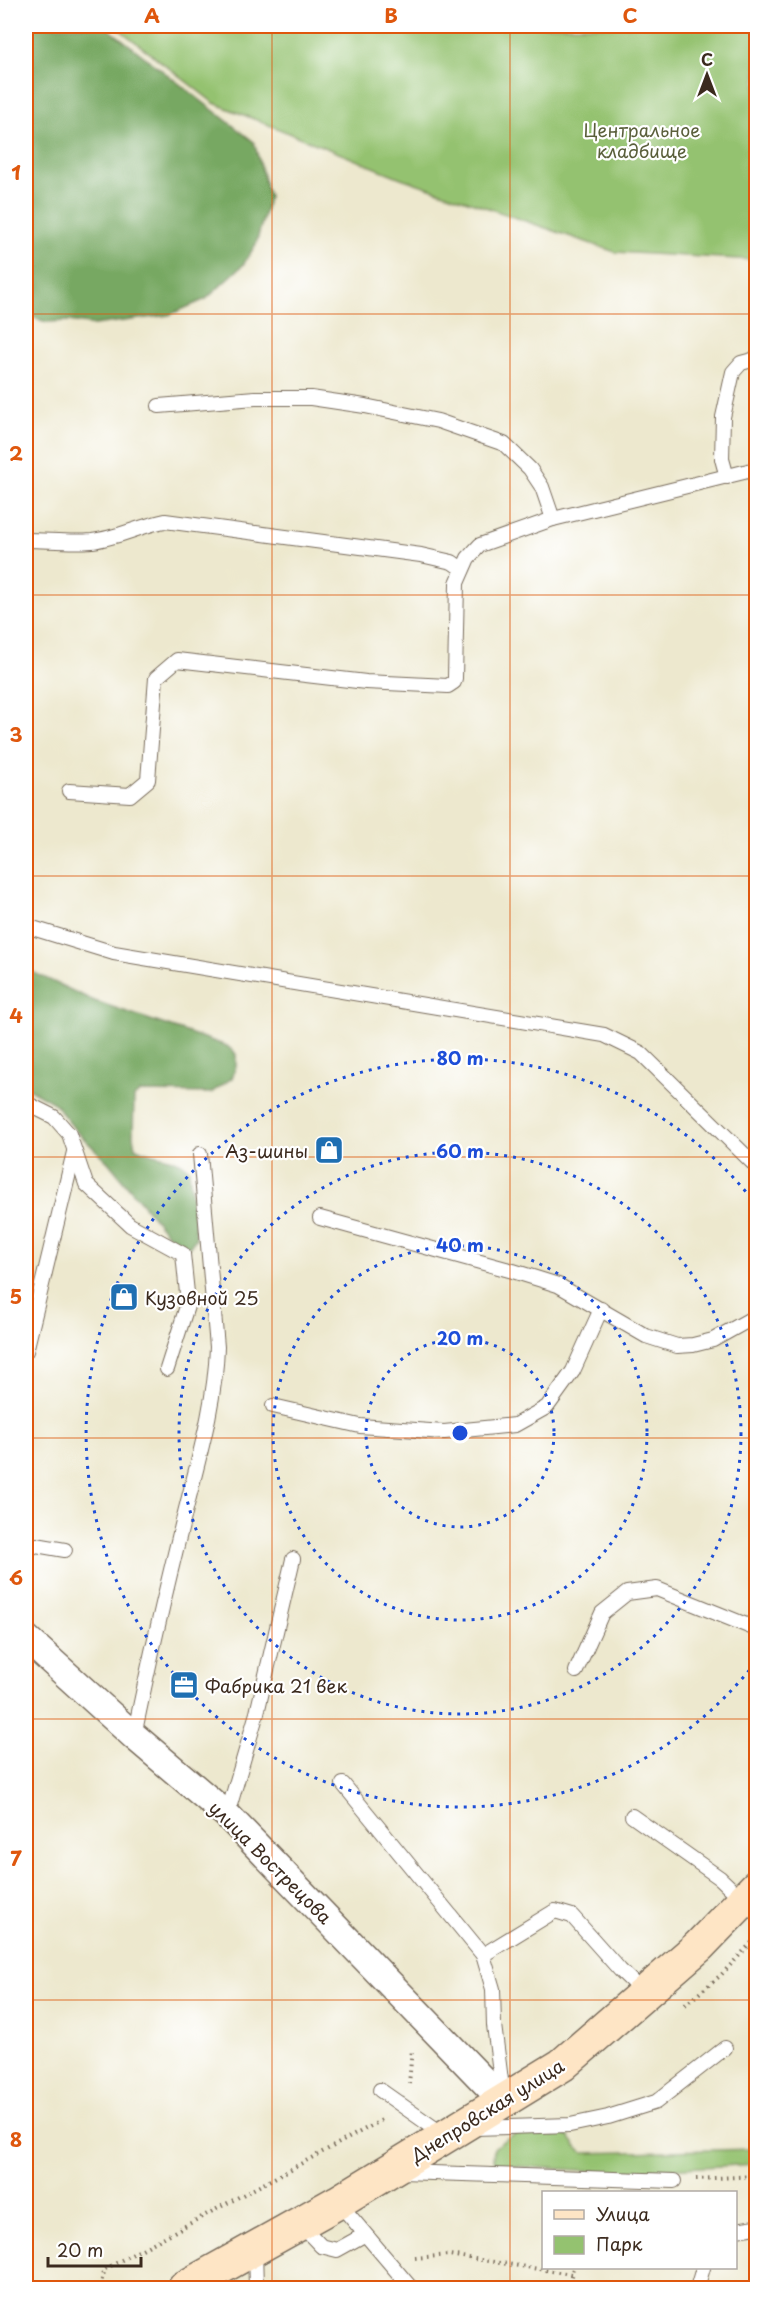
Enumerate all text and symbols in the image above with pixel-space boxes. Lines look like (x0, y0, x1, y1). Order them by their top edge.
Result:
text: A (144, 0, 160, 30)
text: B (384, 0, 398, 30)
text: C (622, 0, 638, 30)
north arrow (677, 45, 737, 105)
text: С (701, 47, 713, 71)
park label: Центральное кладбище (584, 116, 700, 164)
text: 1 (11, 157, 21, 187)
text: 2 (9, 438, 23, 468)
text: 3 (9, 719, 23, 749)
text: 4 (9, 1000, 23, 1030)
text: 80 m (436, 1044, 484, 1071)
shop icon: Аз-шины (313, 1134, 345, 1166)
place label: Аз-шины (225, 1137, 308, 1164)
text: 60 m (436, 1137, 484, 1164)
text: 40 m (436, 1231, 484, 1258)
text: 5 (10, 1281, 22, 1311)
shop icon: Кузовной 25 (108, 1281, 140, 1313)
place label: Кузовной 25 (145, 1284, 259, 1311)
text: 20 m (437, 1324, 483, 1351)
centre of rings (450, 1423, 470, 1443)
text: 6 (9, 1562, 23, 1592)
office icon: Фабрика 21 век (168, 1669, 200, 1701)
place label: Фабрика 21 век (205, 1672, 348, 1699)
street label: улица Вострецова (203, 1794, 339, 1930)
text: 7 (10, 1843, 22, 1873)
street label: Днепровская улица (404, 2051, 570, 2169)
text: 8 (10, 2124, 22, 2154)
legend (542, 2191, 737, 2269)
text: Улица (596, 2200, 650, 2227)
scale bar (48, 2230, 141, 2268)
text: Парк (596, 2230, 643, 2257)
text: 20 m (57, 2236, 103, 2263)

